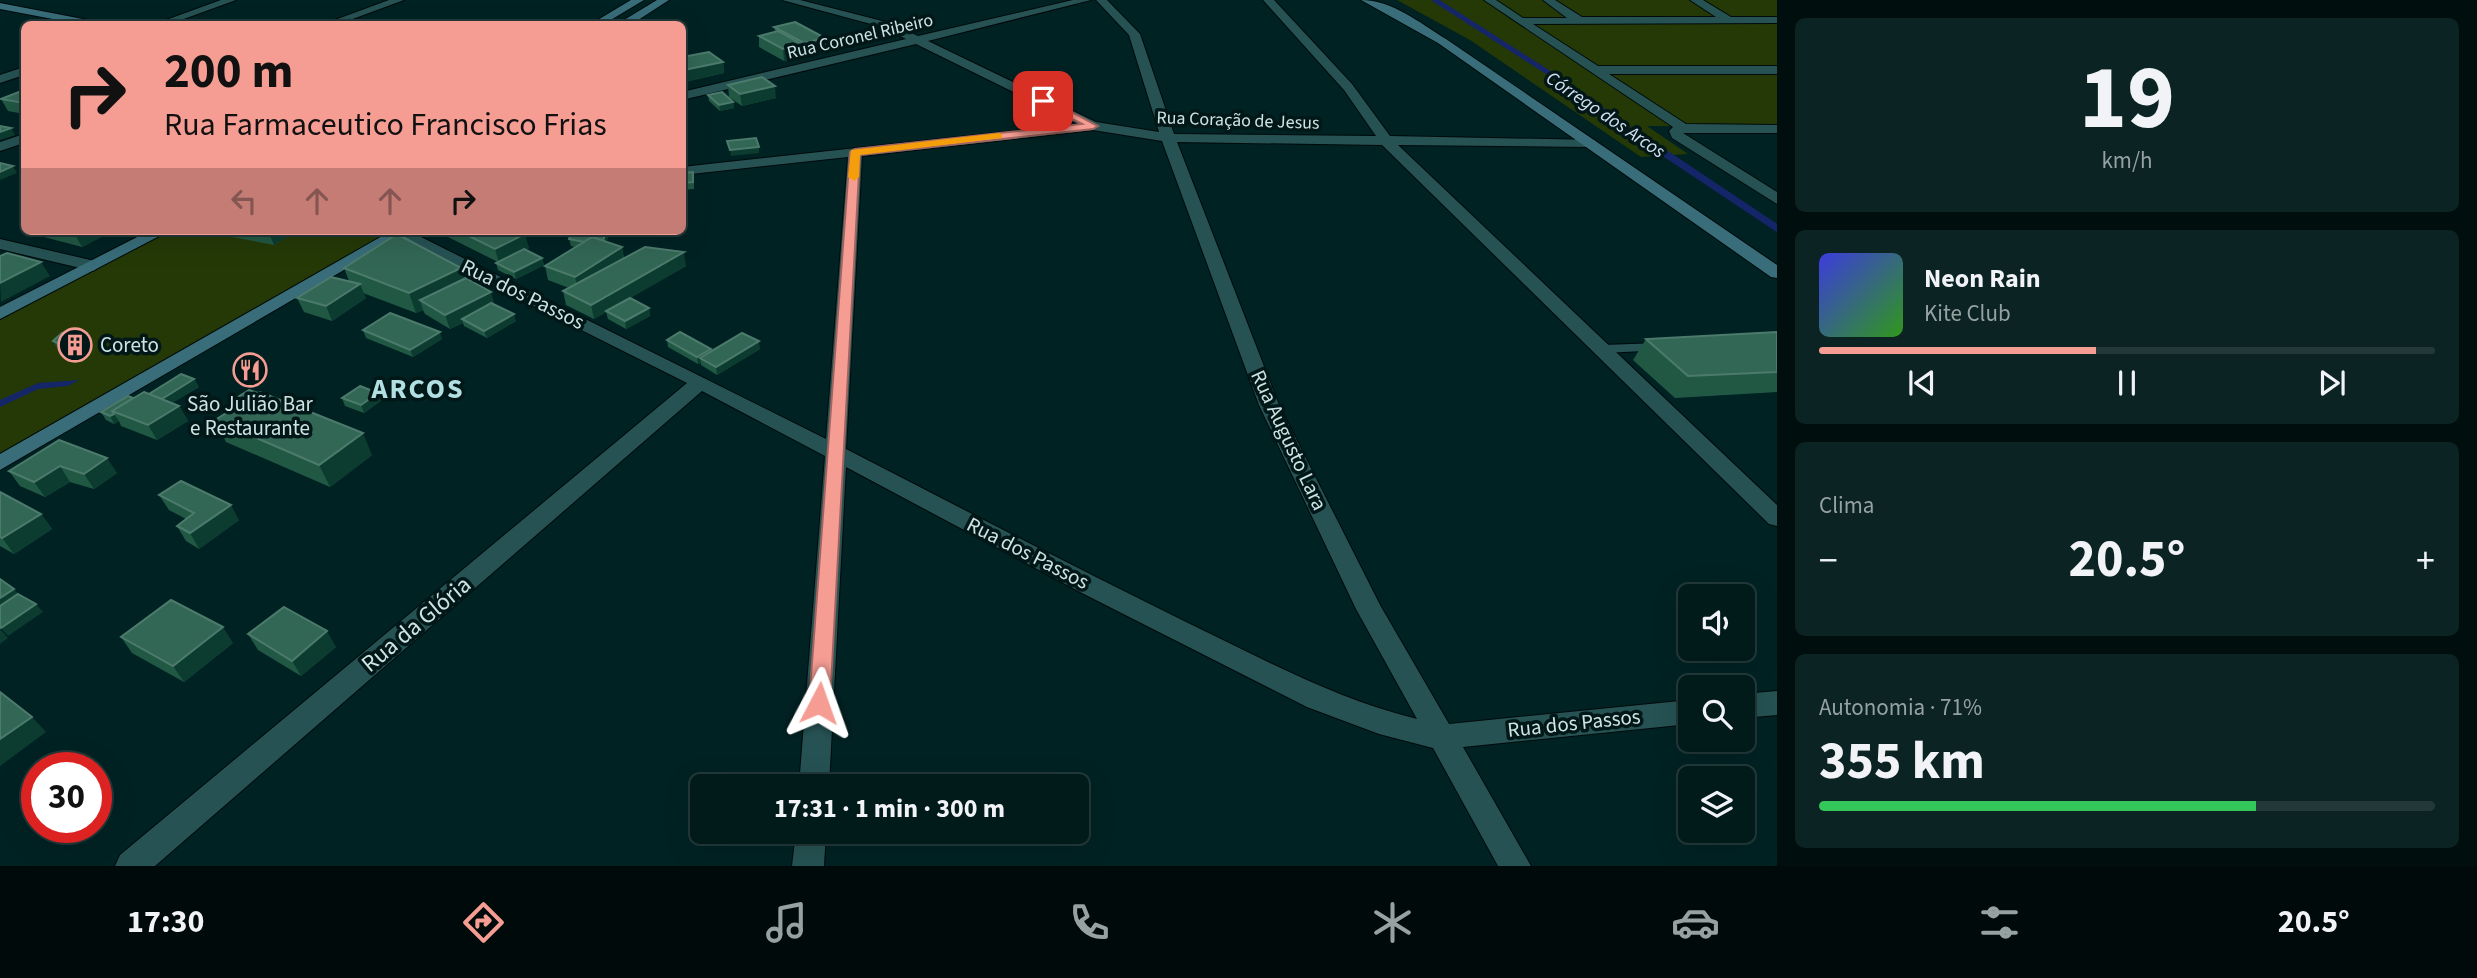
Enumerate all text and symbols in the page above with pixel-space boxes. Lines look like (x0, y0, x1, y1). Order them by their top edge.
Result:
street label: Rua Coronel Ribeiro (785, 8, 936, 65)
text: 19 (2079, 34, 2175, 163)
text: 200 m (164, 37, 293, 107)
icon: right (49, 49, 140, 140)
water label: Córrego dos Arcos (1540, 65, 1670, 165)
pin (1013, 71, 1073, 131)
icon: arrive (1024, 82, 1062, 120)
text: Rua Farmaceutico Francisco Frias (164, 102, 607, 148)
street label: Rua Coração de Jesus (1156, 105, 1320, 136)
text: km/h (2101, 144, 2153, 177)
icon: left (225, 182, 263, 220)
icon: ahead (298, 182, 336, 220)
icon: ahead (371, 182, 409, 220)
icon: right (444, 182, 482, 220)
street label: Rua dos Passos (456, 251, 590, 337)
text: Neon Rain (1924, 260, 2041, 297)
text: Kite Club (1924, 297, 2011, 330)
building icon: Coreto (56, 326, 94, 364)
place label: Coreto (100, 330, 159, 360)
restaurant icon: São Julião Bar e Restaurante (231, 351, 269, 389)
icon: previous (1903, 364, 1941, 402)
icon: pause (2108, 364, 2146, 402)
icon: next (2313, 364, 2351, 402)
street label: Rua Augusto Lara (1243, 365, 1335, 515)
district label: ARCOS (370, 369, 465, 409)
place label: São Julião Bar e Restaurante (187, 389, 314, 443)
text: Clima (1819, 489, 1874, 522)
street label: Rua dos Passos (962, 509, 1094, 597)
text: 20.5° (2069, 523, 2185, 597)
text: − (1819, 534, 1838, 588)
text: + (2416, 534, 2435, 588)
street label: Rua da Glória (354, 568, 479, 681)
map controls (1678, 584, 1755, 843)
button: sound (1678, 584, 1755, 661)
position arrow (782, 666, 856, 740)
button: search (1678, 675, 1755, 752)
text: Autonomia · 71% (1819, 691, 1982, 724)
street label: Rua dos Passos (1506, 701, 1642, 745)
text: 355 km (1819, 725, 1985, 799)
speed limit sign: 30 (21, 752, 112, 843)
button: layers (1678, 766, 1755, 843)
text: 17:31 · 1 min · 300 m (774, 790, 1005, 827)
icon: directions (459, 898, 508, 947)
icon: music (762, 898, 811, 947)
icon: phone (1065, 898, 1114, 947)
icon: climate (1368, 898, 1417, 947)
icon: car (1671, 898, 1720, 947)
icon: filters (1975, 898, 2024, 947)
text: 17:30 (127, 899, 204, 945)
text: 20.5° (2278, 899, 2350, 945)

